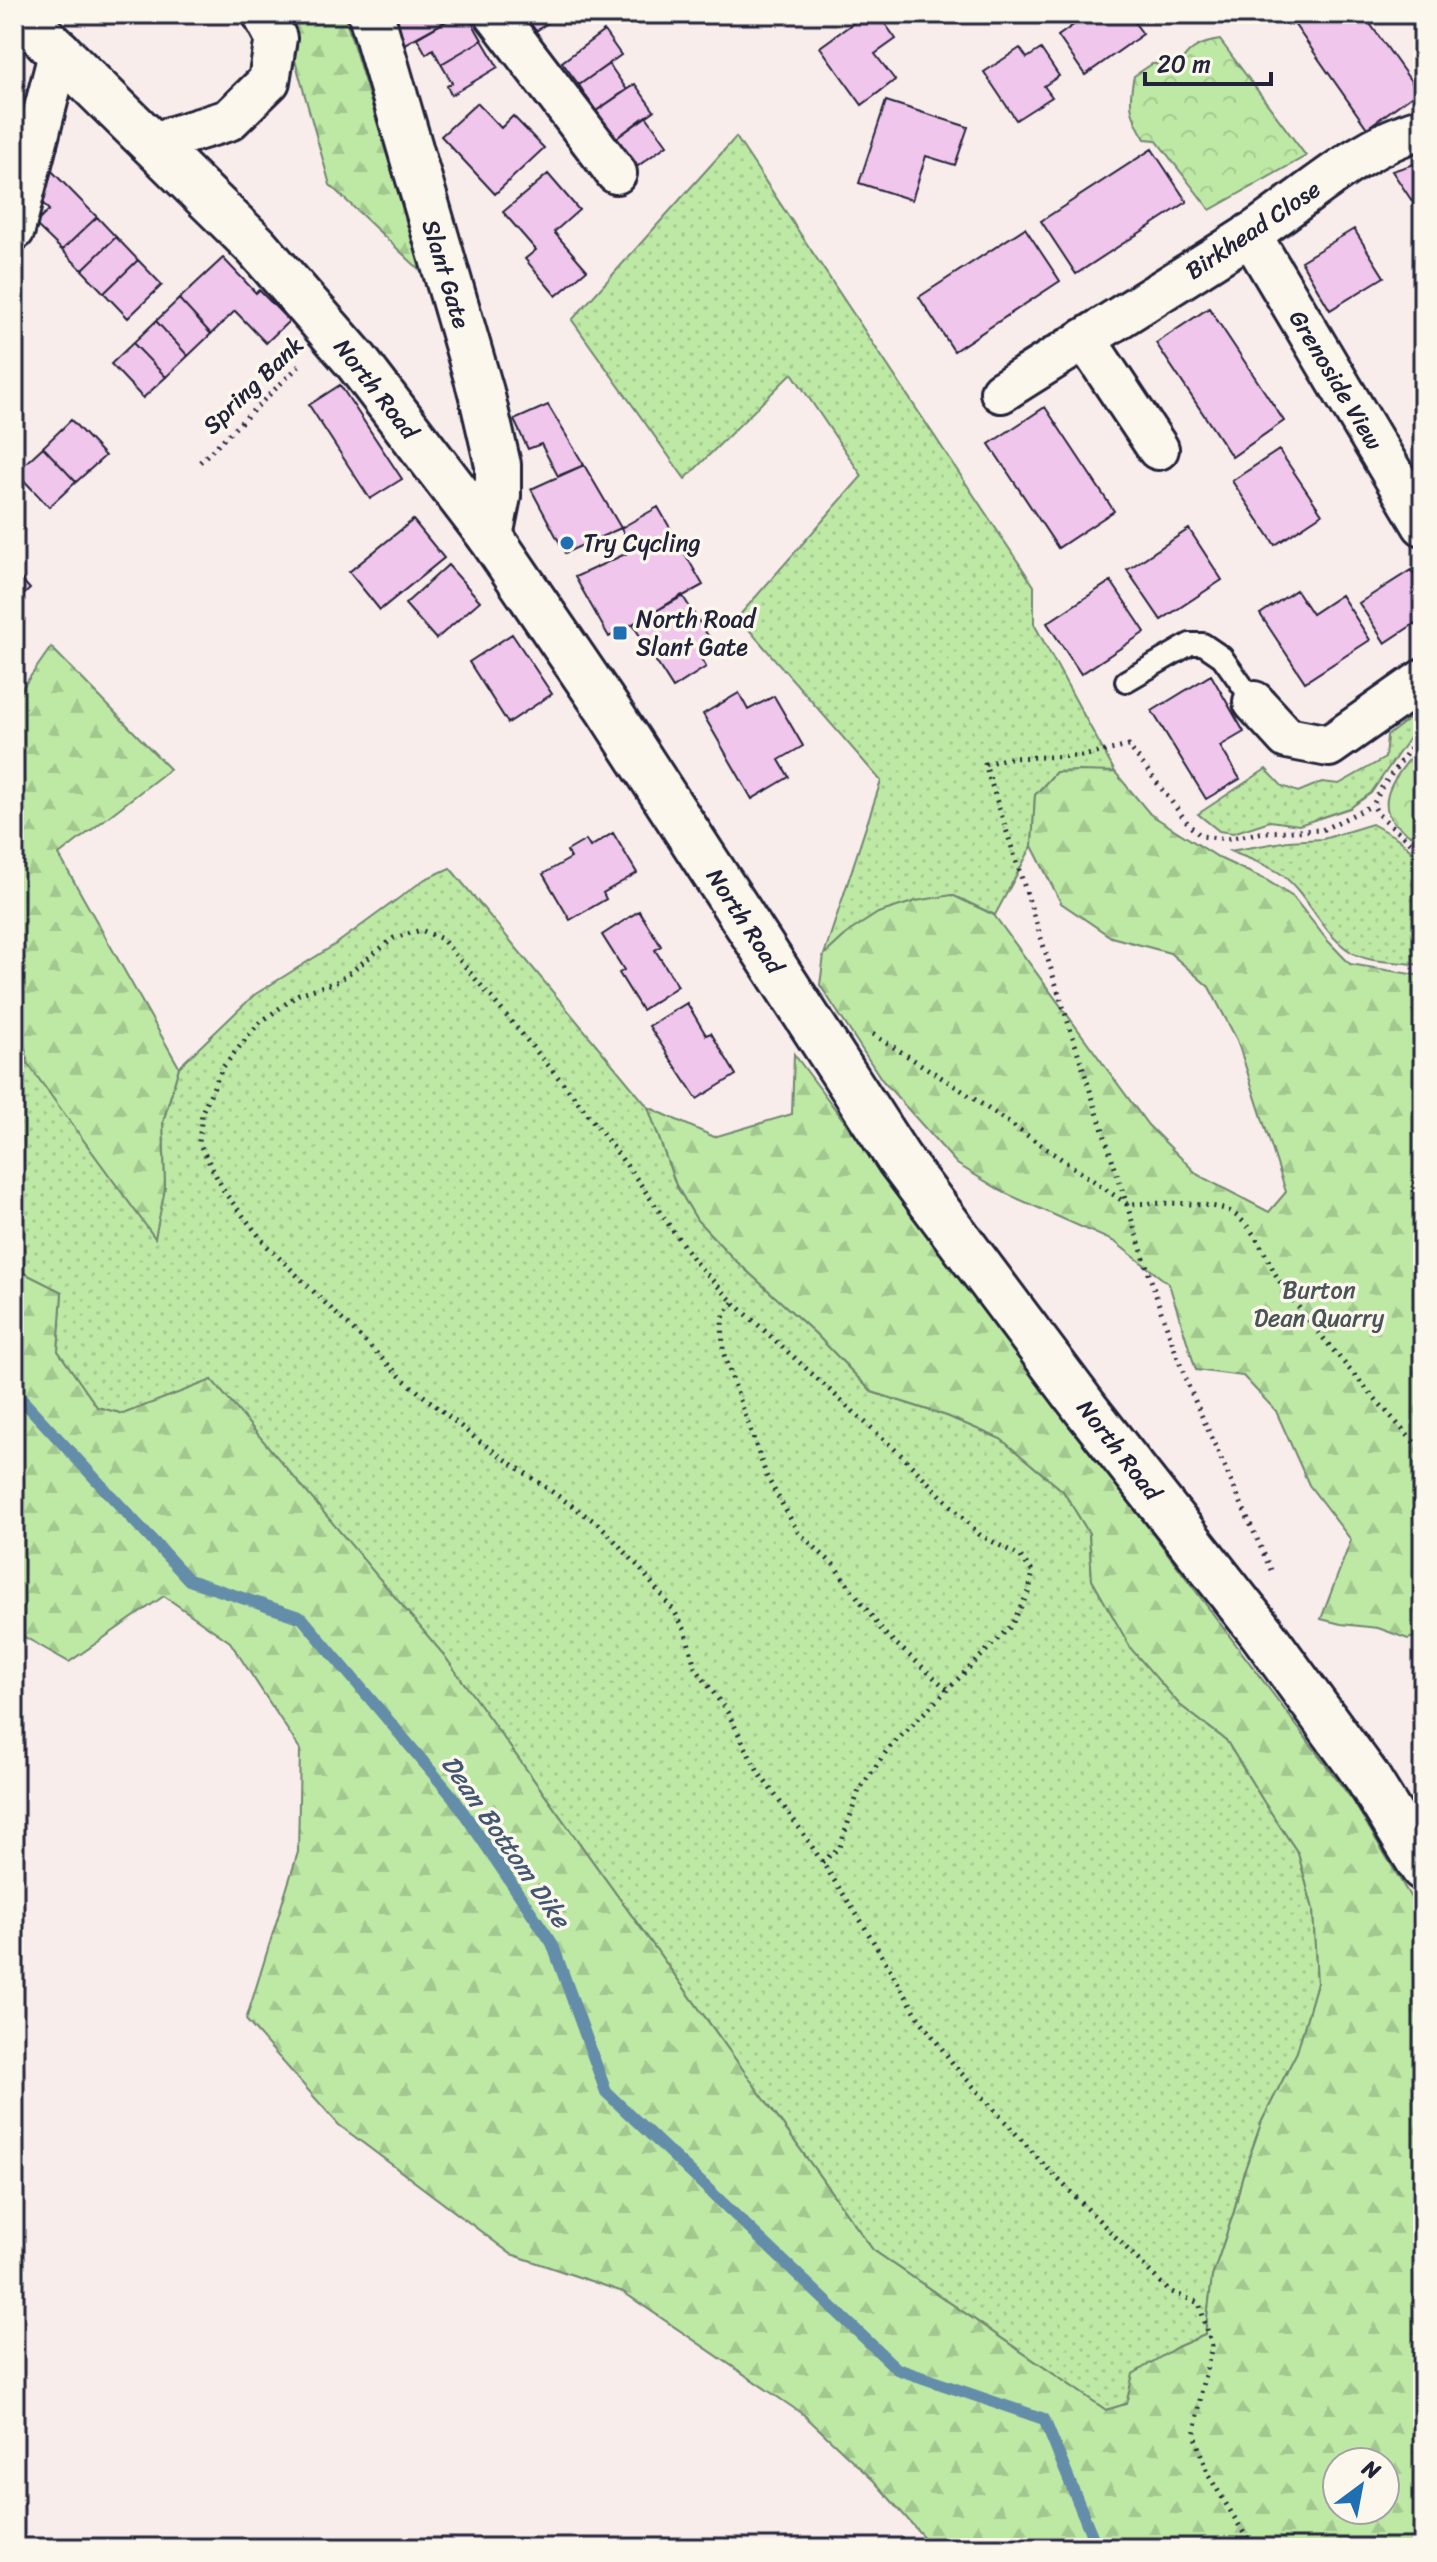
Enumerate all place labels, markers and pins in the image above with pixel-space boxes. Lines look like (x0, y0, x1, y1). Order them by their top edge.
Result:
place label: Try Cycling (583, 522, 701, 564)
marker: Try Cycling (558, 534, 576, 552)
place label: North Road Slant Gate (636, 598, 758, 668)
marker: North Road Slant Gate (611, 624, 629, 642)

